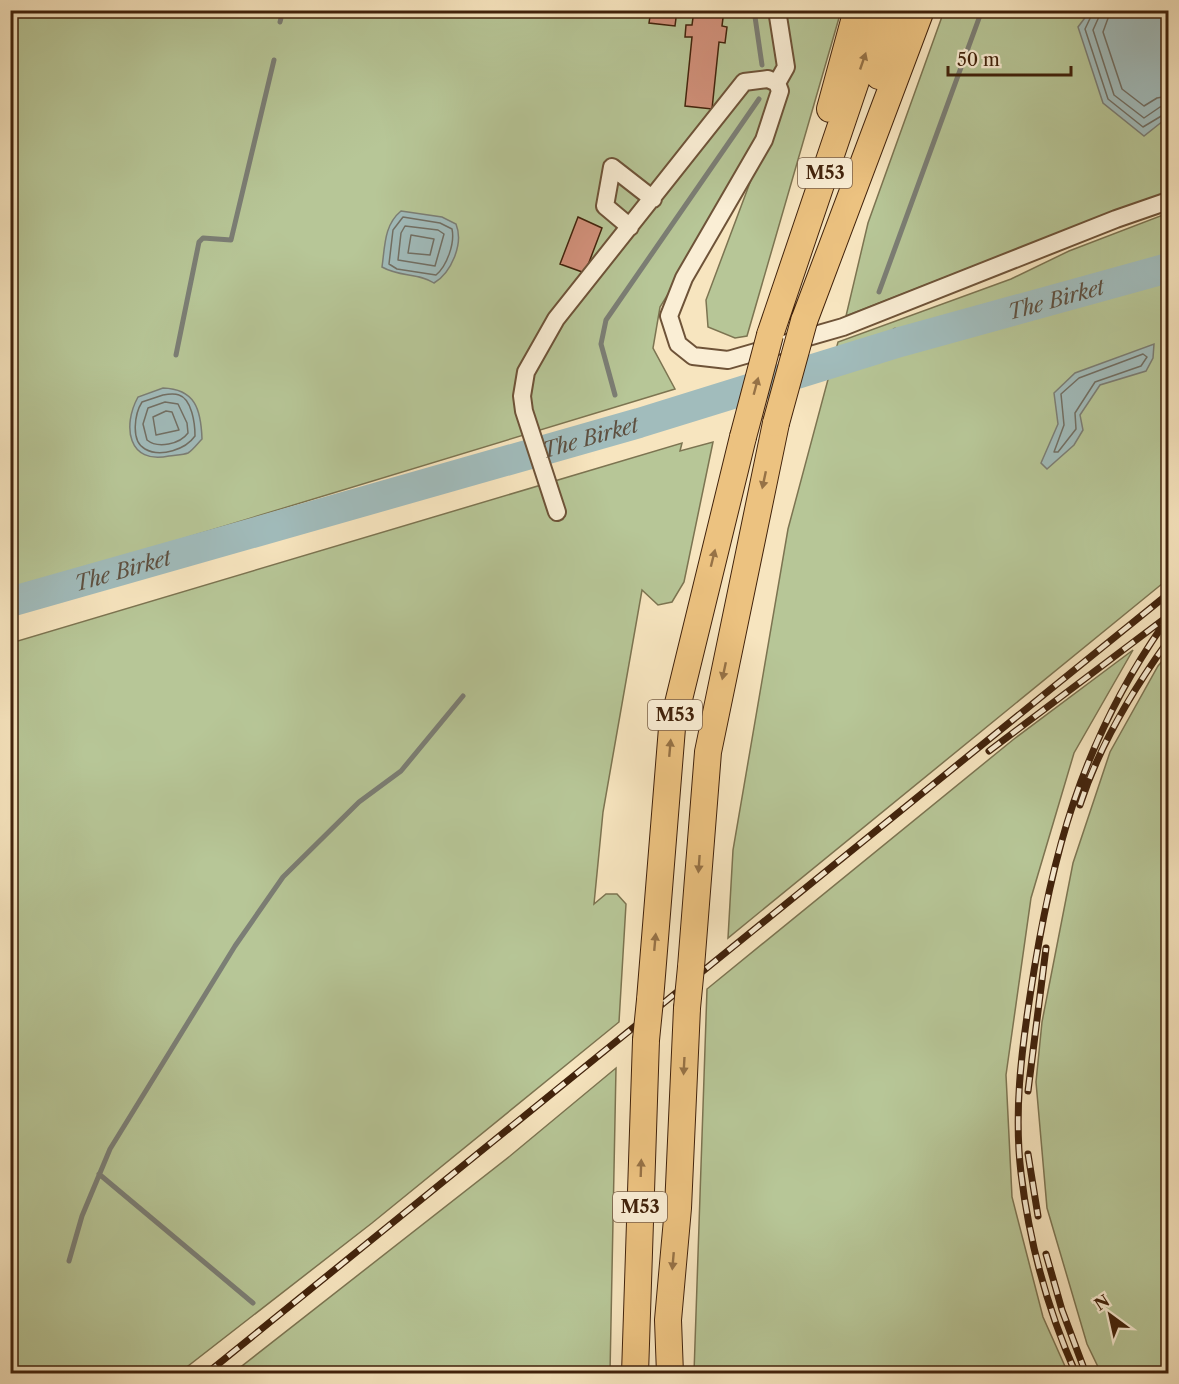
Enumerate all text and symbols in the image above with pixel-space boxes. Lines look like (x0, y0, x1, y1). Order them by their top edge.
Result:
scale bar (948, 39, 1071, 77)
text: 50 m (957, 49, 1000, 71)
one-way arrow (858, 52, 868, 70)
road number: M53 (798, 158, 852, 188)
water label: The Birket (1005, 273, 1108, 324)
one-way arrow (752, 377, 762, 395)
water label: The Birket (539, 411, 643, 463)
one-way arrow (759, 471, 768, 490)
water label: The Birket (71, 544, 175, 596)
one-way arrow (709, 548, 719, 567)
one-way arrow (719, 662, 728, 681)
road number: M53 (648, 700, 702, 730)
one-way arrow (665, 738, 675, 757)
one-way arrow (694, 855, 704, 874)
one-way arrow (650, 932, 659, 951)
one-way arrow (680, 1057, 689, 1076)
one-way arrow (637, 1159, 646, 1178)
road number: M53 (613, 1192, 667, 1222)
one-way arrow (668, 1251, 678, 1270)
north arrow (1080, 1285, 1140, 1345)
text: N (1091, 1290, 1113, 1315)

